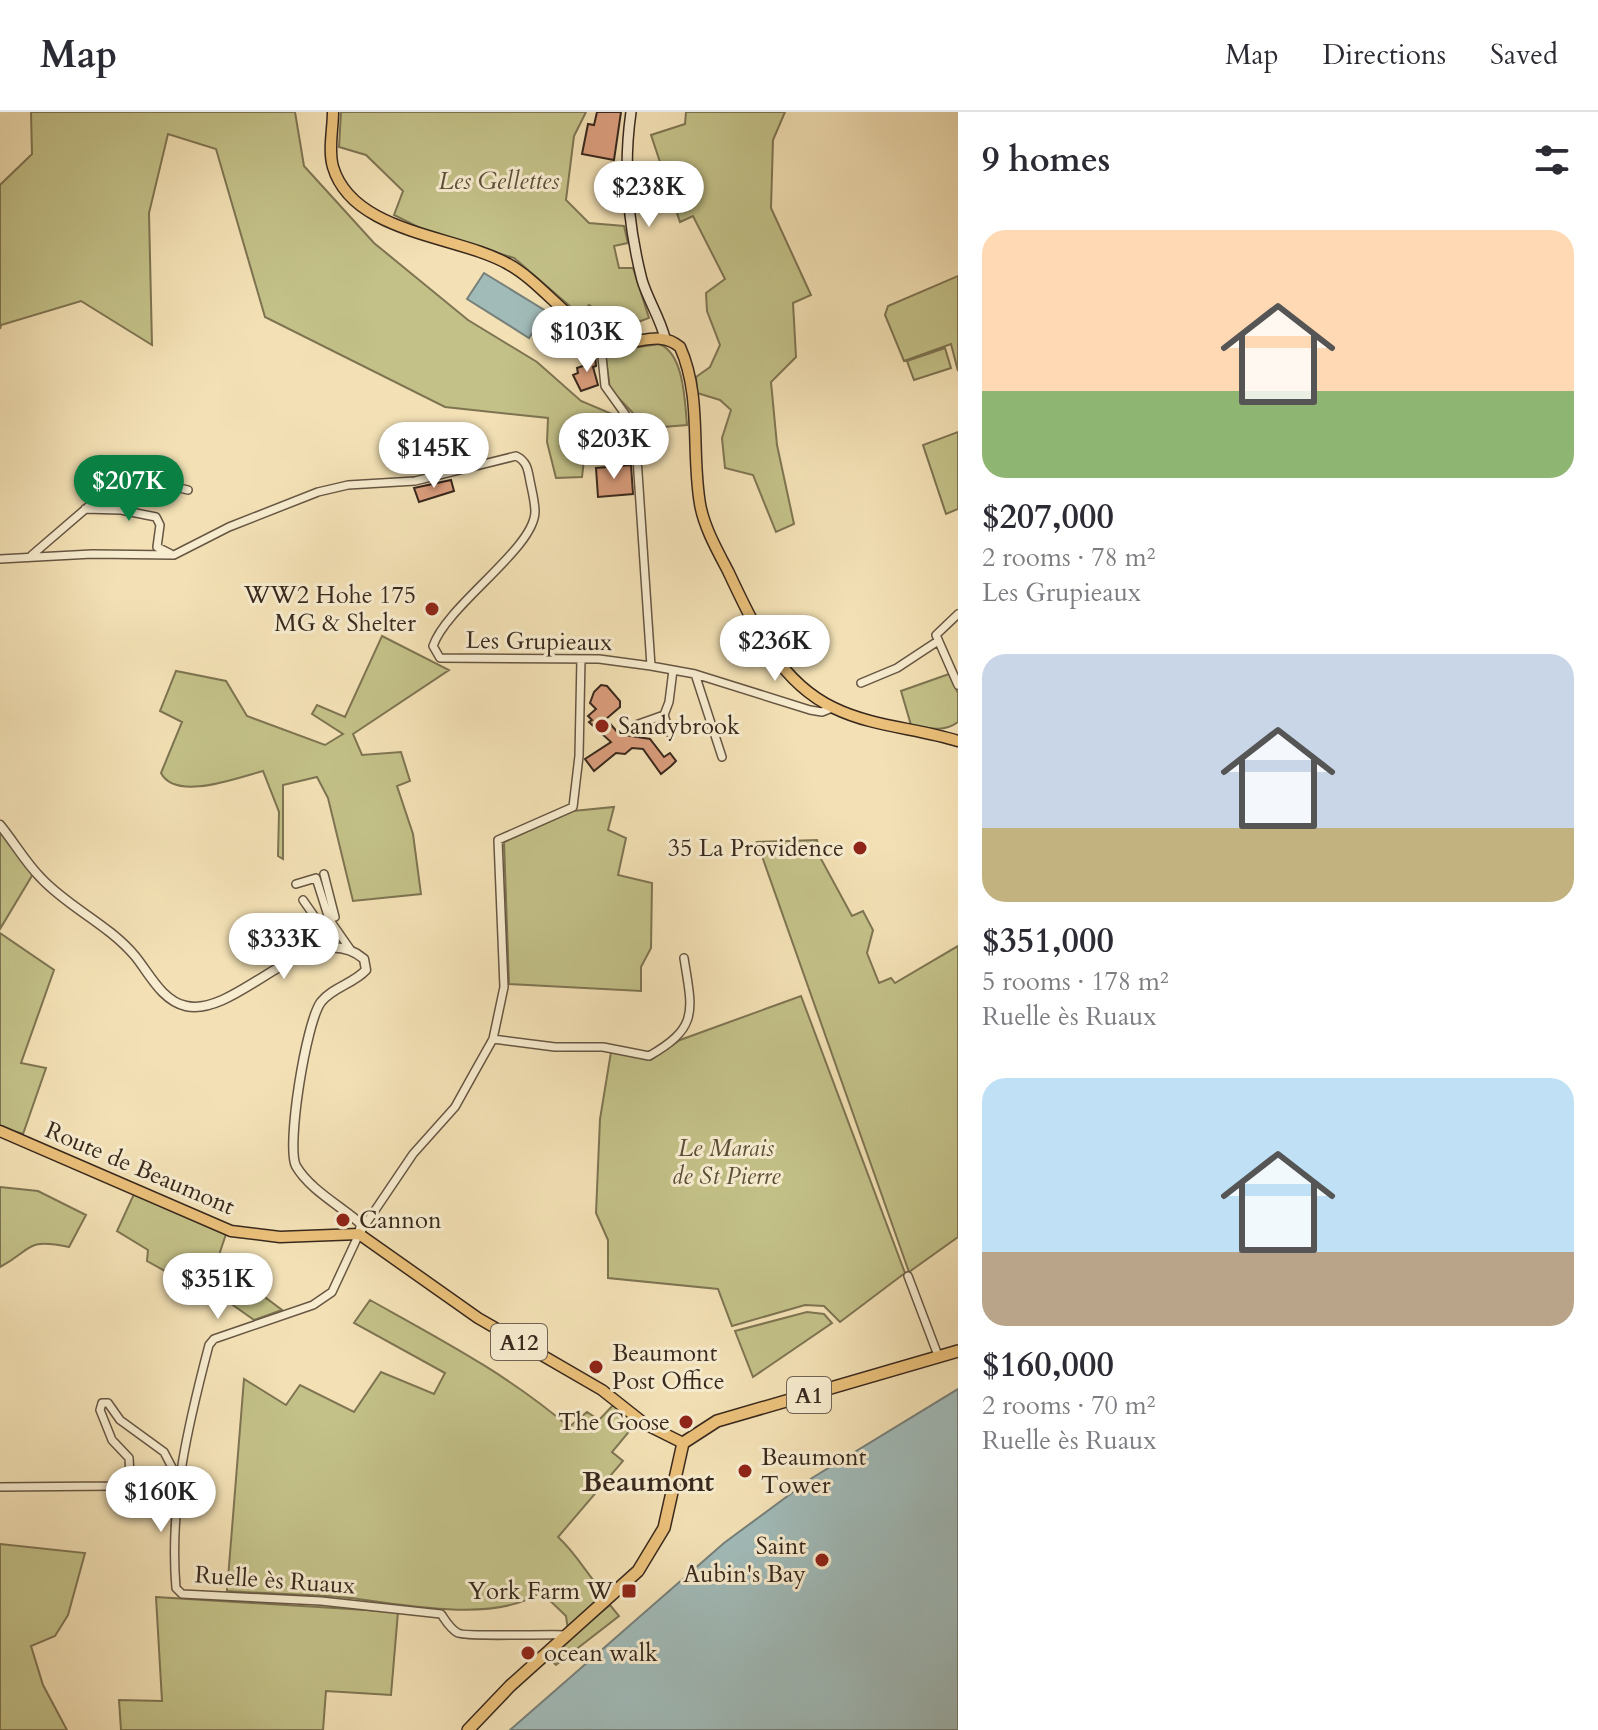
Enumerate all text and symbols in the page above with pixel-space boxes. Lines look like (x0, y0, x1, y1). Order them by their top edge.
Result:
text: Map (40, 29, 117, 81)
text: Map (1225, 36, 1279, 74)
text: Directions (1323, 36, 1446, 74)
text: Saved (1490, 36, 1558, 74)
text: 9 homes (982, 137, 1110, 183)
icon: filters (1530, 138, 1574, 182)
pin: $238K (593, 161, 705, 229)
park label: Les Gellettes (439, 165, 559, 198)
text: $238K (612, 169, 686, 204)
icon: home (1206, 282, 1350, 426)
pin: $103K (531, 306, 643, 374)
text: $103K (550, 314, 624, 349)
pin: $203K (558, 413, 670, 481)
text: $203K (577, 421, 651, 456)
pin: $145K (378, 422, 490, 490)
text: $145K (397, 430, 471, 465)
pin: $207K (73, 455, 185, 523)
text: $207K (92, 463, 166, 498)
text: $207,000 (982, 494, 1114, 540)
text: 2 rooms · 78 m² (982, 540, 1155, 575)
text: Les Grupieaux (982, 575, 1141, 610)
place label: WW2 Hohe 175 MG & Shelter (243, 579, 416, 640)
marker: WW2 Hohe 175 MG & Shelter (423, 600, 441, 618)
pin: $236K (719, 615, 831, 683)
text: $236K (738, 623, 812, 658)
street label: Les Grupieaux (465, 624, 613, 659)
icon: home (1206, 706, 1350, 850)
place label: Sandybrook (618, 710, 740, 743)
marker: Sandybrook (593, 717, 611, 735)
place label: 35 La Providence (668, 832, 844, 865)
marker: 35 La Providence (851, 839, 869, 857)
pin: $333K (228, 913, 340, 981)
text: $351,000 (982, 918, 1114, 964)
text: $333K (247, 921, 321, 956)
text: 5 rooms · 178 m² (982, 964, 1169, 999)
text: Ruelle ès Ruaux (982, 999, 1156, 1034)
street label: Route de Beaumont (40, 1114, 240, 1223)
icon: home (1206, 1130, 1350, 1274)
park label: Le Marais de St Pierre (672, 1132, 781, 1193)
place label: Cannon (359, 1204, 442, 1237)
marker: Cannon (334, 1211, 352, 1229)
pin: $351K (162, 1253, 274, 1321)
text: $351K (181, 1261, 255, 1296)
road number: A12 (491, 1324, 547, 1360)
place label: Beaumont Post Office (612, 1337, 725, 1398)
text: $160,000 (982, 1342, 1114, 1388)
marker: Beaumont Post Office (587, 1358, 605, 1376)
road number: A1 (787, 1377, 831, 1413)
text: 2 rooms · 70 m² (982, 1388, 1155, 1423)
place label: The Goose (558, 1406, 670, 1439)
marker: The Goose (677, 1413, 695, 1431)
text: Ruelle ès Ruaux (982, 1423, 1156, 1458)
place label: Beaumont Tower (761, 1441, 867, 1502)
marker: Beaumont Tower (736, 1462, 754, 1480)
district label: Beaumont (582, 1463, 714, 1501)
pin: $160K (105, 1466, 217, 1534)
text: $160K (124, 1474, 198, 1509)
place label: Saint Aubin's Bay (683, 1530, 806, 1591)
marker: Saint Aubin's Bay (813, 1551, 831, 1569)
street label: Ruelle ès Ruaux (194, 1558, 356, 1603)
place label: York Farm W (468, 1575, 613, 1608)
marker: York Farm W (620, 1582, 638, 1600)
place label: ocean walk (544, 1637, 658, 1670)
marker: ocean walk (519, 1644, 537, 1662)

